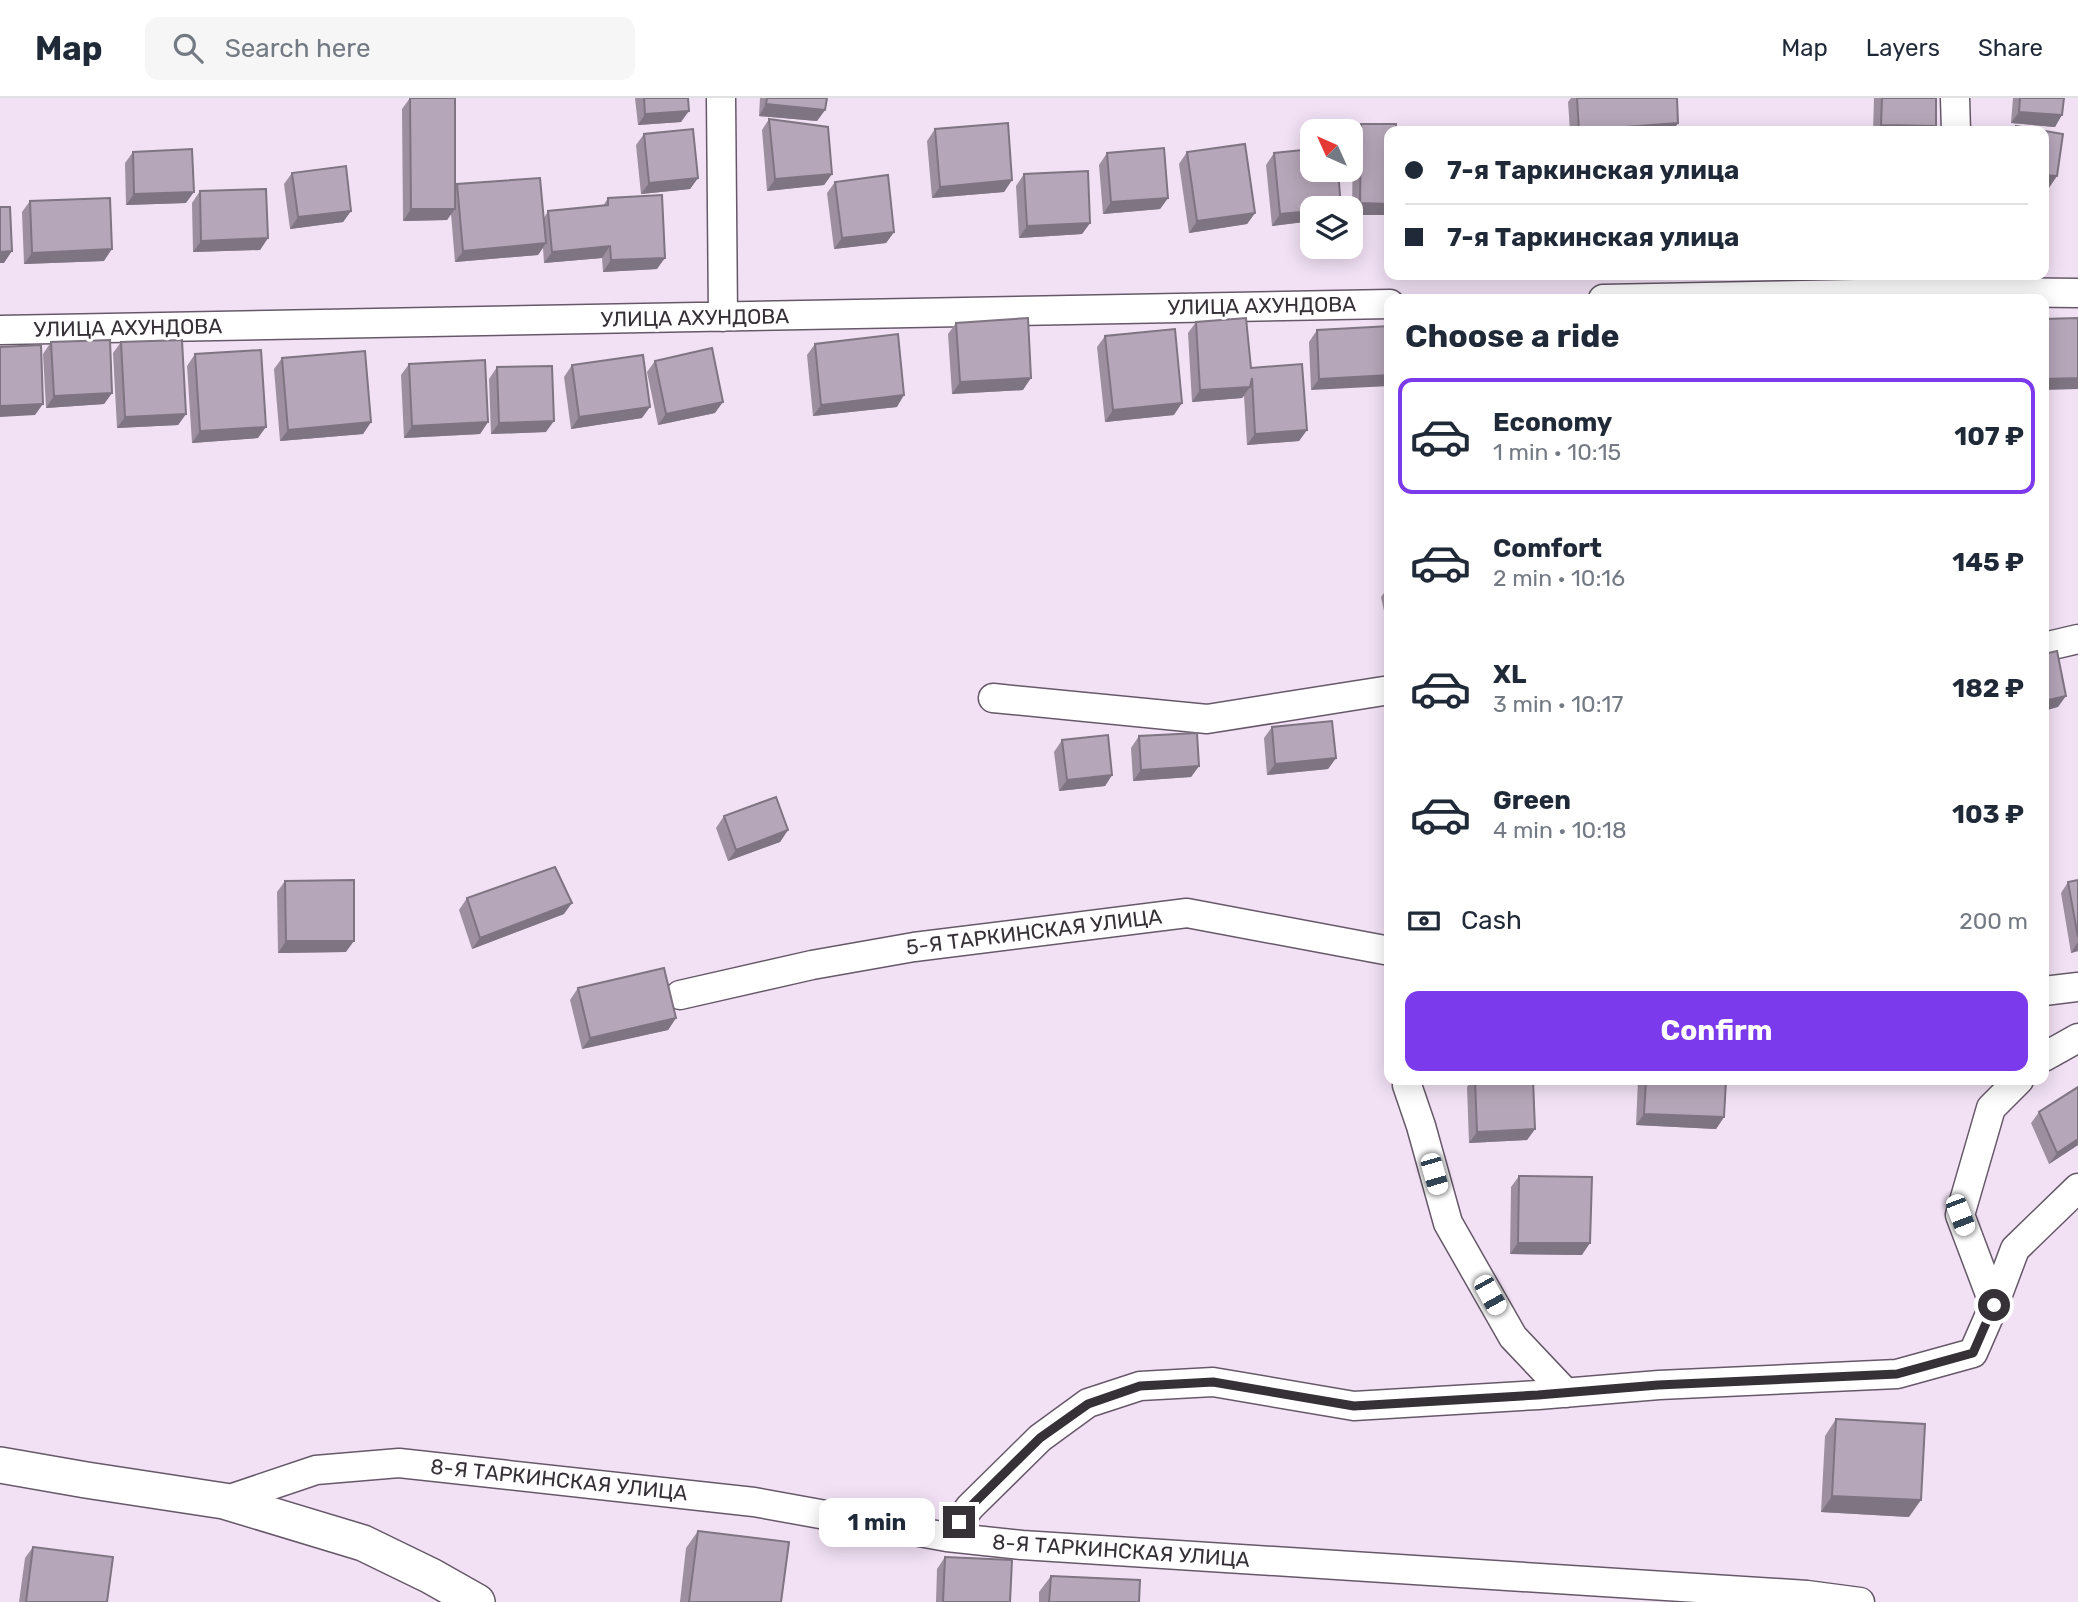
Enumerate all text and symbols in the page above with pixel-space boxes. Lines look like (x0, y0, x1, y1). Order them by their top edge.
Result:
search box (145, 17, 635, 80)
text: Map (35, 29, 103, 68)
icon: search (169, 29, 207, 67)
text: Search here (225, 33, 370, 64)
text: Map (1781, 34, 1828, 62)
text: Layers (1866, 34, 1940, 62)
text: Share (1978, 34, 2043, 62)
north arrow (1300, 119, 1363, 182)
map controls (1300, 119, 1363, 259)
text: 7-я Таркинская улица (1447, 155, 1739, 186)
button: layers (1300, 196, 1363, 259)
text: 7-я Таркинская улица (1447, 222, 1739, 253)
street label: УЛИЦА АХУНДОВА (1167, 291, 1357, 320)
street label: УЛИЦА АХУНДОВА (600, 303, 790, 332)
street label: УЛИЦА АХУНДОВА (33, 313, 223, 342)
text: Choose a ride (1405, 317, 1619, 355)
icon: car (1409, 405, 1472, 468)
text: Economy (1493, 407, 1612, 438)
text: 107 ₽ (1954, 421, 2024, 452)
text: 1 min · 10:15 (1493, 438, 1621, 466)
icon: car (1409, 531, 1472, 594)
text: Comfort (1493, 533, 1602, 564)
text: 145 ₽ (1952, 547, 2024, 578)
text: 2 min · 10:16 (1493, 564, 1625, 592)
icon: car (1409, 657, 1472, 720)
text: XL (1493, 659, 1526, 690)
text: 182 ₽ (1952, 673, 2024, 704)
text: 3 min · 10:17 (1493, 690, 1623, 718)
icon: car (1409, 783, 1472, 846)
text: Green (1493, 785, 1571, 816)
text: 103 ₽ (1952, 799, 2024, 830)
text: 4 min · 10:18 (1493, 816, 1627, 844)
icon: cash (1405, 902, 1443, 940)
street label: 5-Я ТАРКИНСКАЯ УЛИЦА (905, 903, 1163, 960)
text: Cash (1461, 905, 1522, 936)
text: 200 m (1959, 907, 2028, 935)
button: Confirm (1405, 991, 2028, 1071)
car (1419, 1151, 1450, 1197)
car (1943, 1192, 1978, 1238)
car (1471, 1272, 1510, 1318)
route start (1978, 1289, 2010, 1321)
street label: 8-Я ТАРКИНСКАЯ УЛИЦА (429, 1454, 689, 1505)
callout: 1 min (819, 1498, 934, 1546)
route end (943, 1506, 975, 1538)
text: 1 min (848, 1508, 906, 1536)
street label: 8-Я ТАРКИНСКАЯ УЛИЦА (991, 1529, 1251, 1572)

